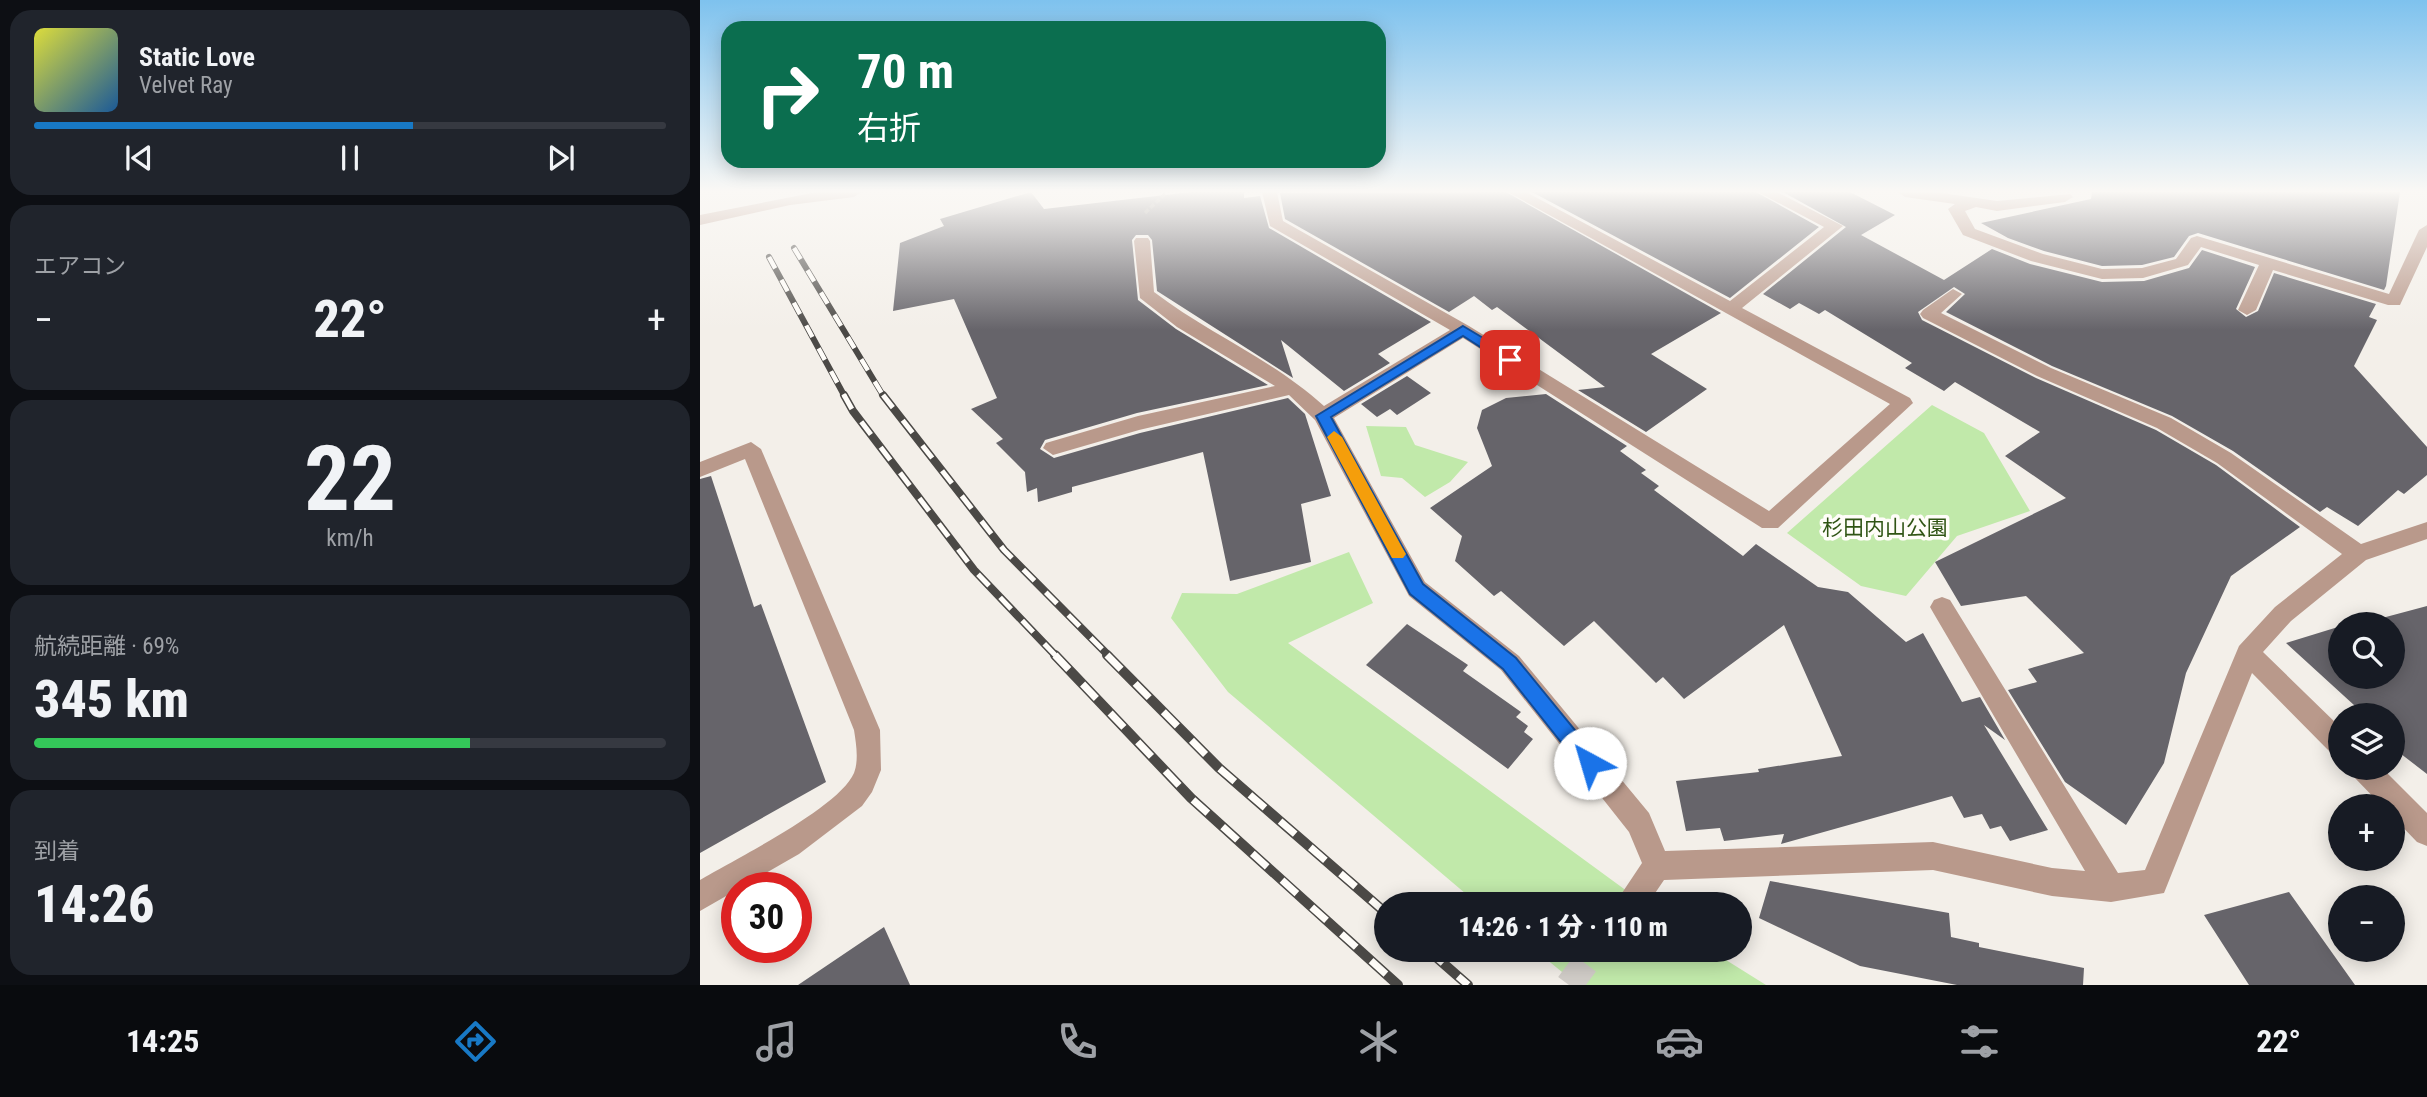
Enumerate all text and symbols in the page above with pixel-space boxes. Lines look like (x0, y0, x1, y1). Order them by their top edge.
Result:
text: Static Love (139, 42, 255, 72)
text: 70 m (857, 43, 954, 100)
icon: right (742, 49, 833, 140)
text: Velvet Ray (139, 72, 233, 99)
text: 右折 (857, 109, 921, 147)
icon: previous (120, 139, 158, 177)
icon: pause (331, 139, 369, 177)
icon: next (542, 139, 580, 177)
text: エアコン (34, 253, 126, 280)
text: 22° (313, 289, 387, 350)
text: − (34, 298, 53, 342)
text: + (647, 298, 666, 342)
pin (1480, 330, 1540, 390)
icon: arrive (1491, 341, 1529, 379)
text: 22 (304, 426, 396, 532)
park label: 杉田内山公園 (1822, 516, 1948, 540)
text: km/h (326, 525, 374, 552)
map controls (2328, 612, 2405, 962)
button: search (2328, 612, 2405, 689)
text: 航続距離 · 69% (34, 633, 179, 660)
text: 345 km (34, 669, 189, 730)
button: layers (2328, 703, 2405, 780)
position arrow (1553, 726, 1627, 800)
button: + (2328, 794, 2405, 871)
text: 到着 (34, 838, 80, 865)
speed limit sign: 30 (721, 872, 812, 963)
text: 14:26 (34, 874, 154, 935)
button: − (2328, 885, 2405, 962)
text: 14:26 · 1 分 · 110 m (1458, 912, 1668, 942)
icon: directions (451, 1017, 500, 1066)
icon: music (752, 1017, 801, 1066)
icon: phone (1053, 1017, 1102, 1066)
icon: climate (1354, 1017, 1403, 1066)
icon: car (1655, 1017, 1704, 1066)
icon: filters (1955, 1017, 2004, 1066)
text: 14:25 (126, 1022, 199, 1060)
text: 22° (2256, 1022, 2301, 1060)

